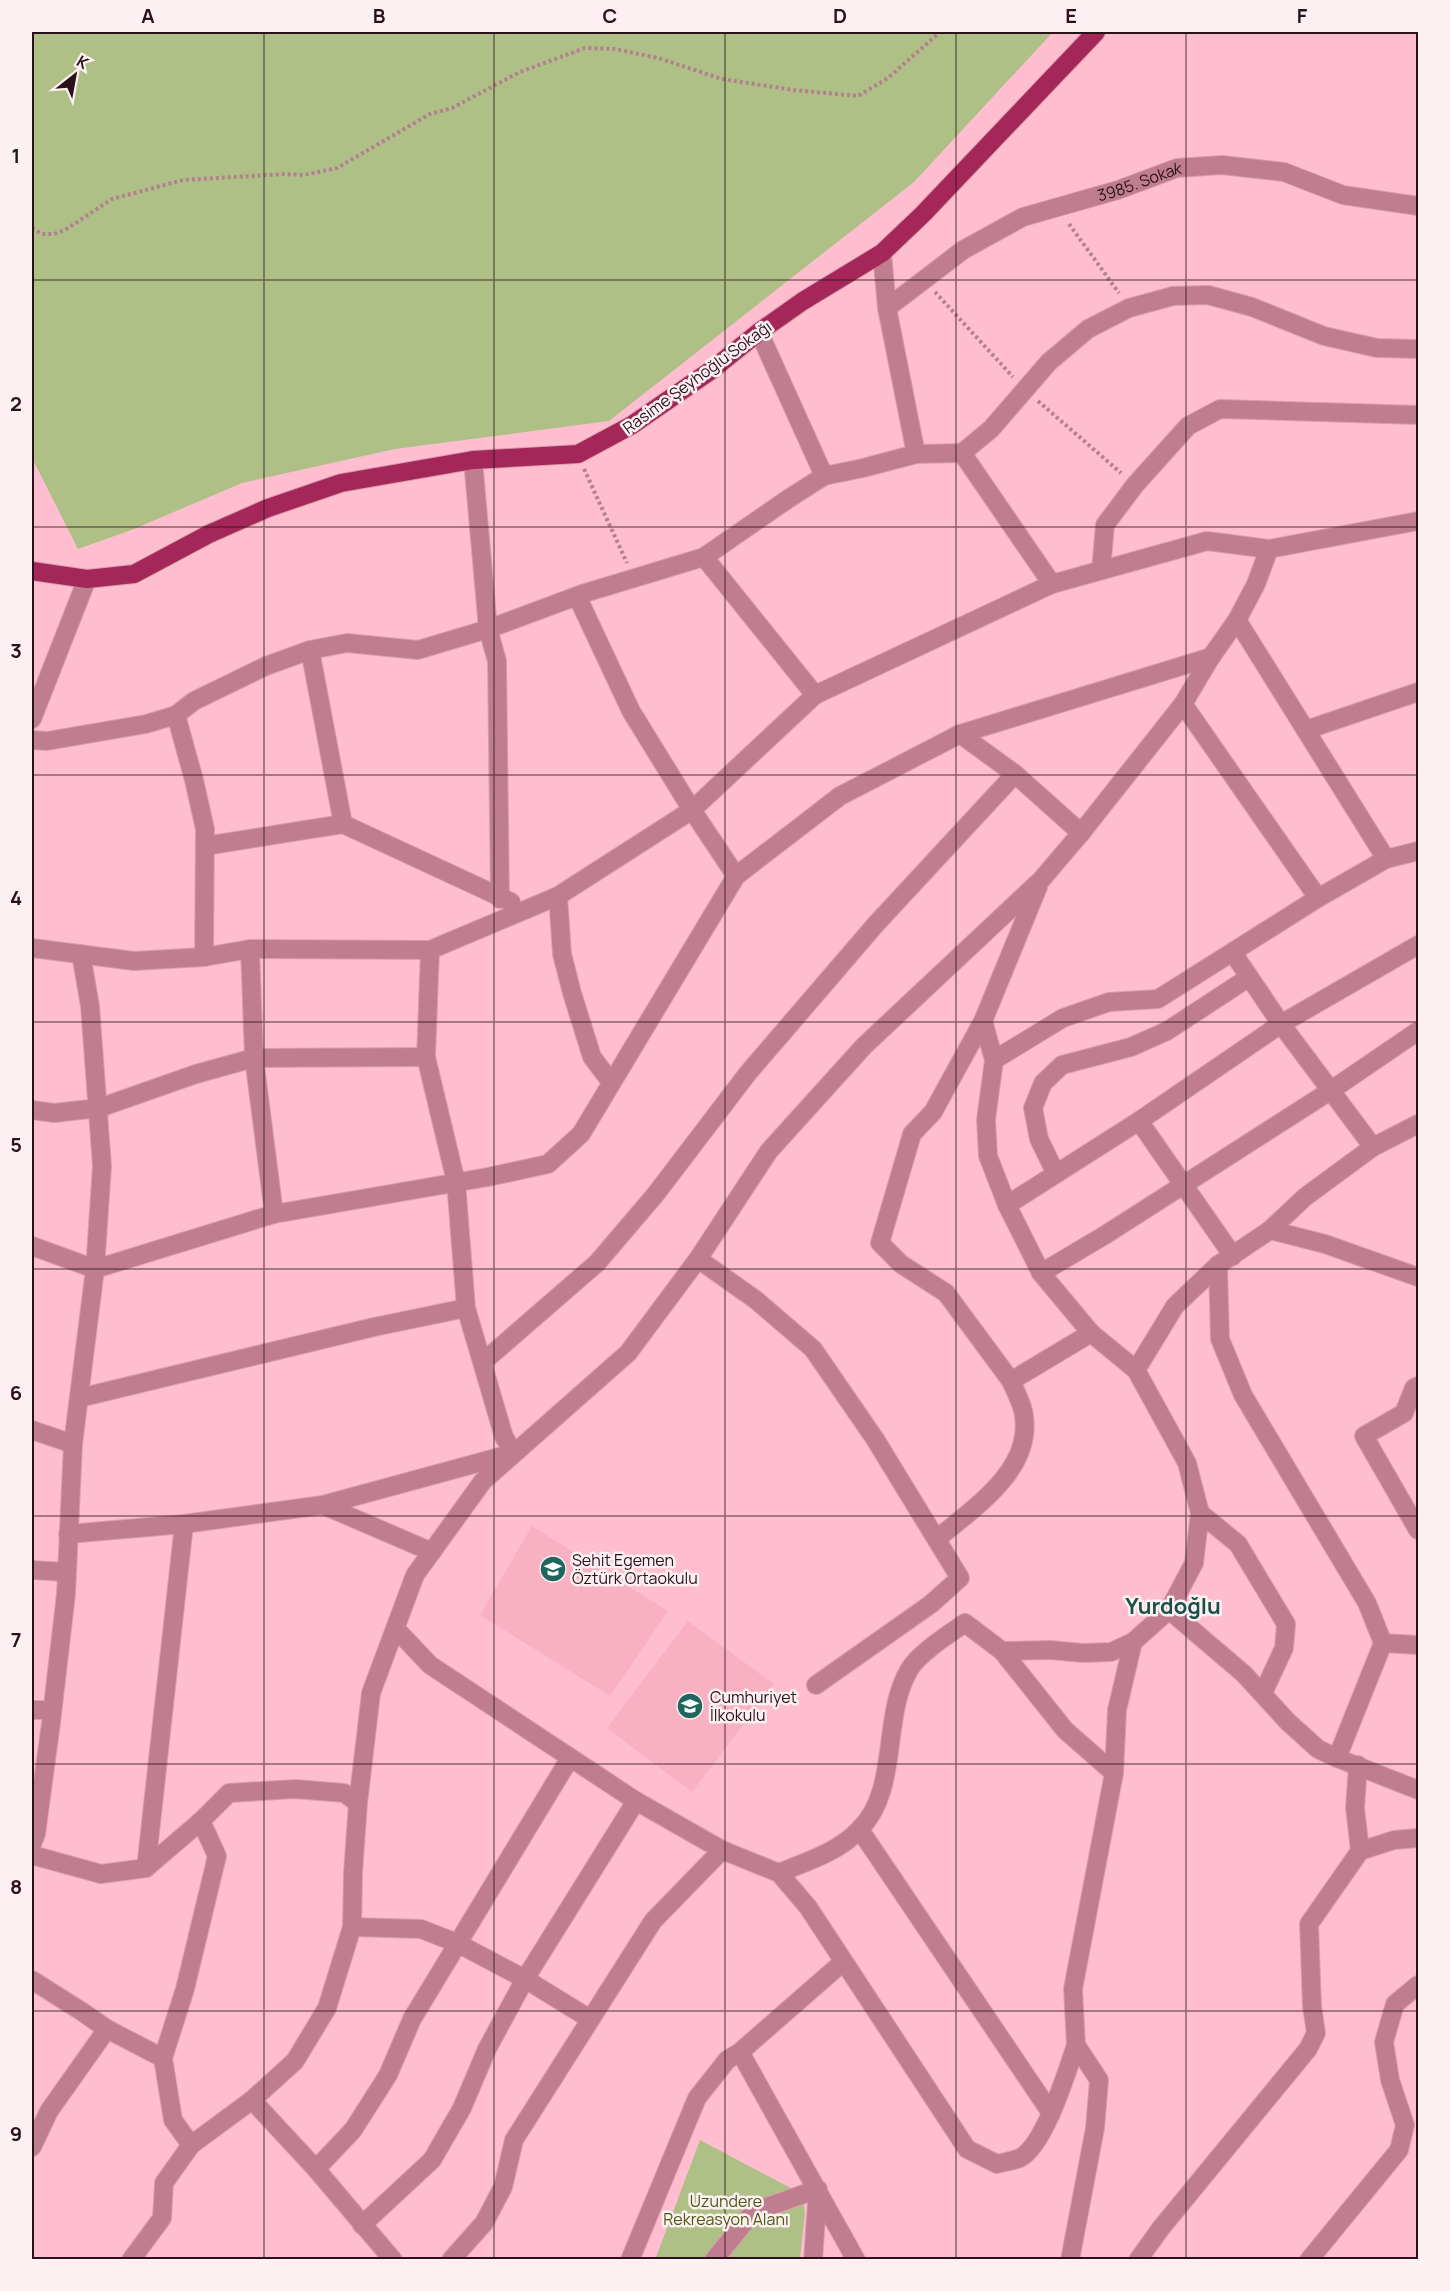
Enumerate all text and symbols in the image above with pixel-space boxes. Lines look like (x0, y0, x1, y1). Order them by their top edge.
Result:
text: A (141, 2, 155, 29)
text: B (373, 2, 386, 29)
text: C (603, 2, 617, 29)
text: D (833, 2, 847, 29)
text: E (1065, 2, 1077, 29)
text: F (1297, 2, 1308, 29)
north arrow (45, 45, 105, 105)
text: K (73, 50, 93, 75)
text: 1 (12, 142, 20, 169)
street label: 3985. Sokak (1095, 157, 1183, 206)
street label: Rasime Şeyhoğlu Sokağı (618, 316, 776, 438)
text: 2 (10, 390, 22, 417)
text: 3 (10, 637, 22, 664)
text: 4 (10, 884, 22, 911)
text: 5 (10, 1131, 22, 1158)
text: 6 (10, 1379, 22, 1406)
place label: Şehit Egemen Öztürk Ortaokulu (572, 1549, 698, 1589)
school or university icon: Şehit Egemen Öztürk Ortaokulu (538, 1554, 568, 1584)
district label: Yurdoğlu (1125, 1591, 1221, 1621)
text: 7 (11, 1626, 21, 1653)
place label: Cumhuriyet İlkokulu (710, 1686, 797, 1726)
school or university icon: Cumhuriyet İlkokulu (675, 1691, 705, 1721)
text: 8 (10, 1873, 22, 1900)
text: 9 (10, 2120, 22, 2147)
park label: Uzundere Rekreasyon Alanı (663, 2190, 789, 2230)

